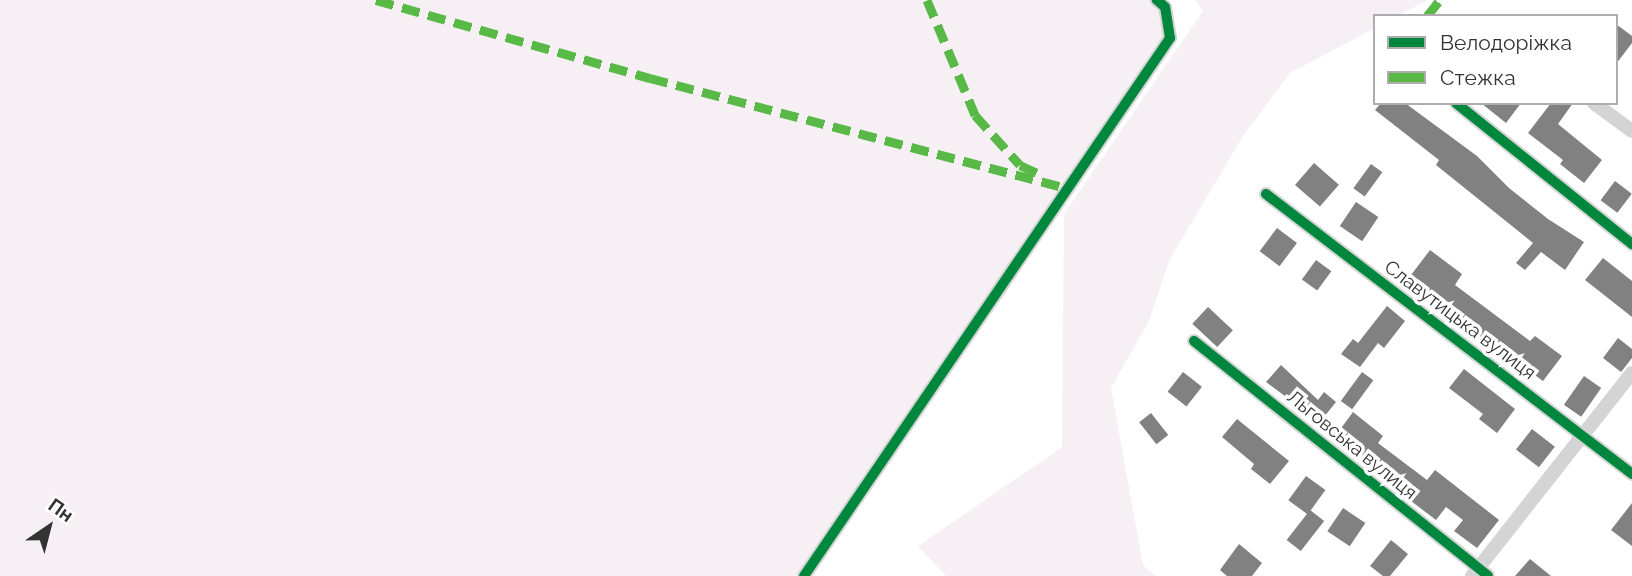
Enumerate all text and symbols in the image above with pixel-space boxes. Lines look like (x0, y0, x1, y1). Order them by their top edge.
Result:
legend (1373, 14, 1618, 105)
text: Велодоріжка (1440, 30, 1572, 55)
text: Стежка (1440, 65, 1516, 90)
street label: Славутицька вулиця (1380, 256, 1540, 384)
street label: Льговська вулиця (1282, 386, 1422, 504)
north arrow (14, 492, 84, 562)
text: Пн (44, 494, 78, 526)

